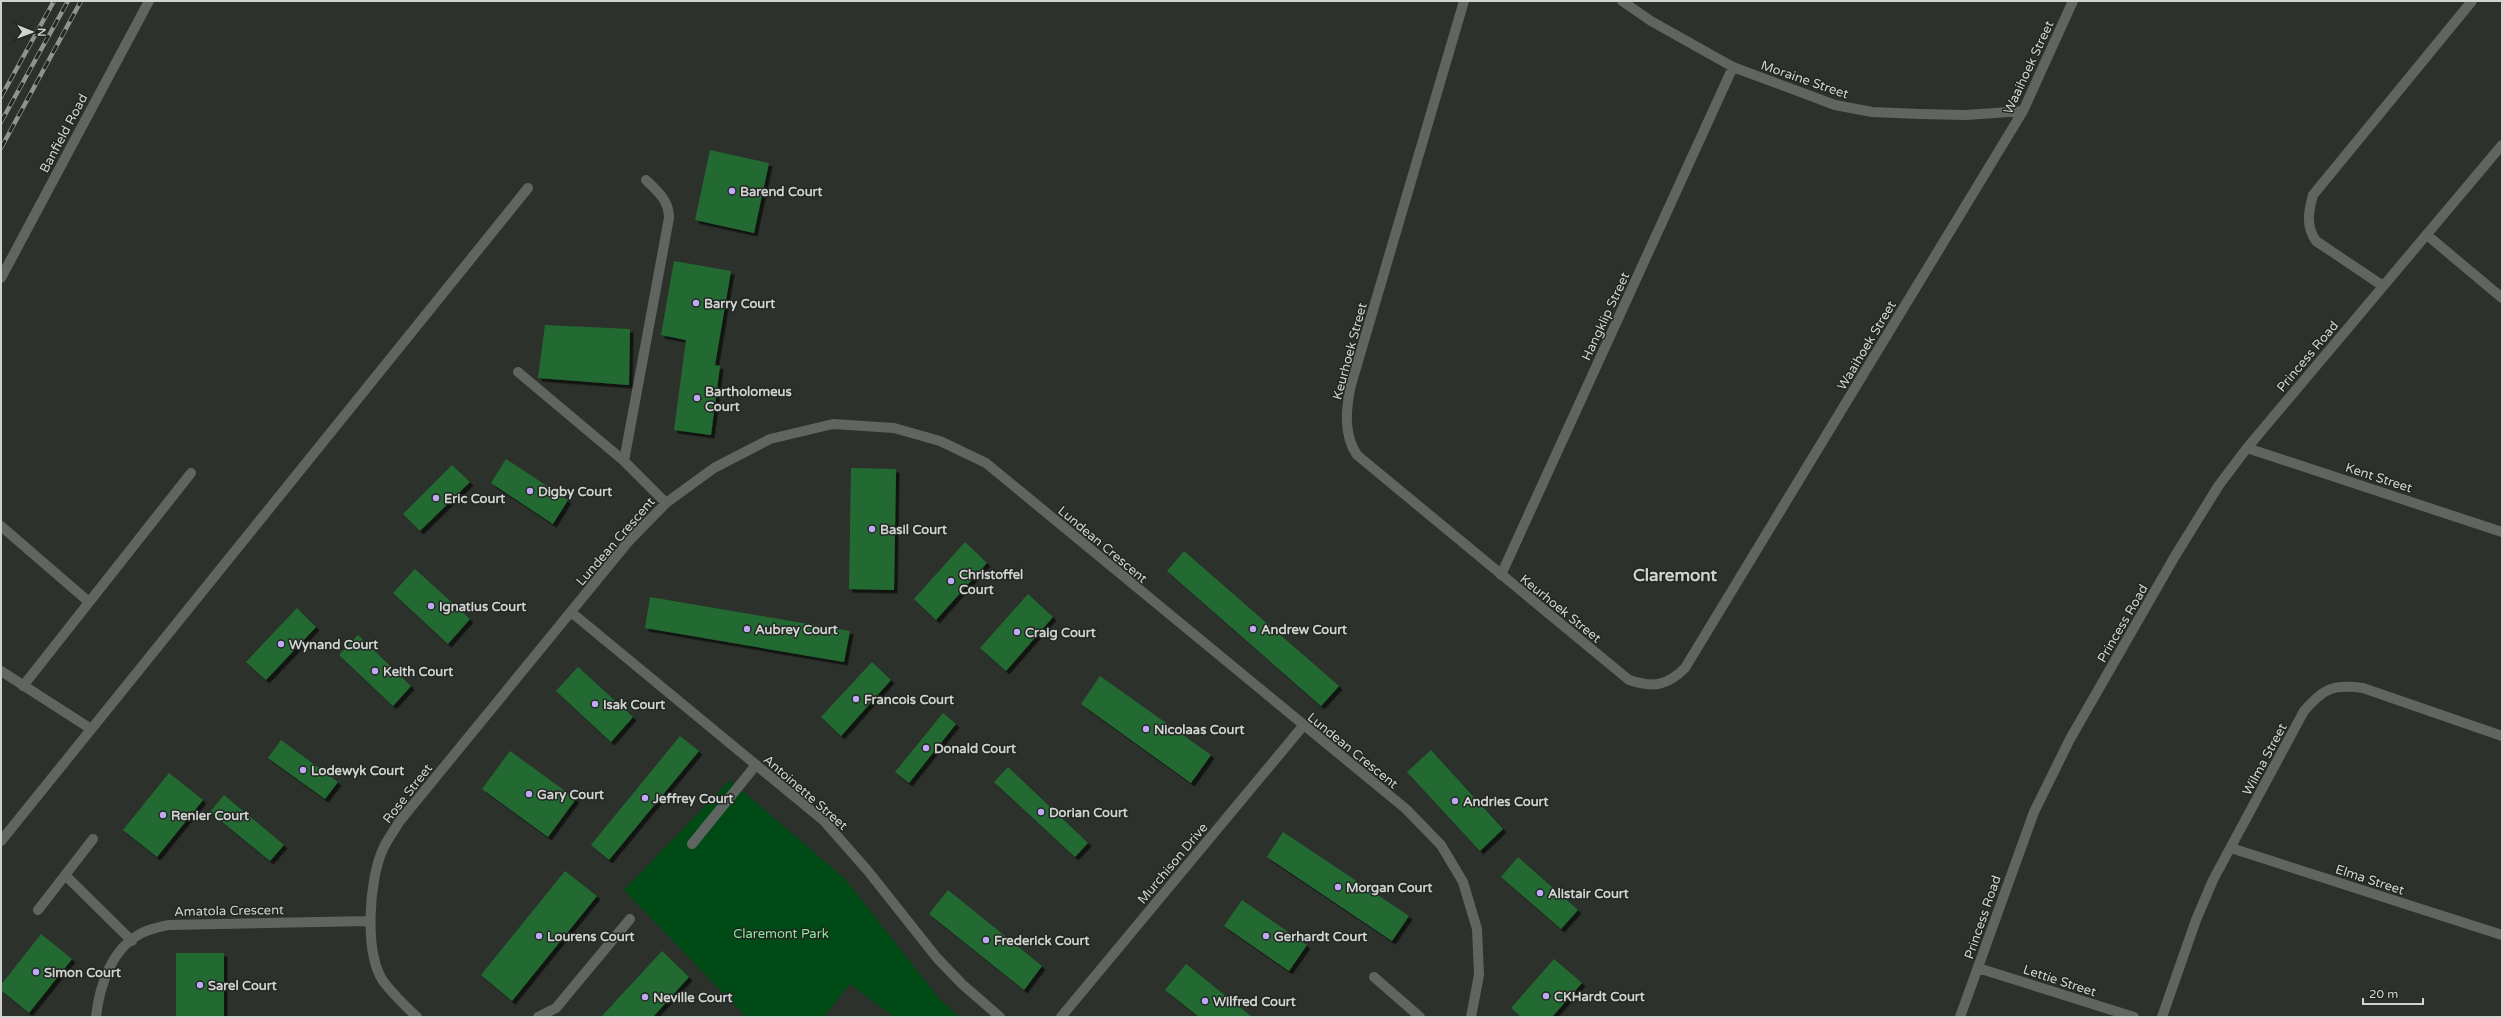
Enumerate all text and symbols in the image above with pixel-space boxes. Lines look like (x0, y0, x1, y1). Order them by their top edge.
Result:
north arrow (12, 12, 52, 52)
street label: Waaihoek Street (2000, 18, 2058, 117)
text: N (35, 28, 48, 37)
street label: Moraine Street (1759, 57, 1851, 102)
street label: Banfield Road (36, 91, 91, 176)
place label: Barend Court (740, 184, 823, 200)
marker: Barend Court (727, 186, 737, 196)
street label: Hangklip Street (1578, 270, 1633, 363)
place label: Barry Court (704, 296, 775, 312)
marker: Barry Court (691, 298, 701, 308)
street label: Waaihoek Street (1834, 298, 1900, 393)
street label: Keurhoek Street (1329, 301, 1371, 402)
street label: Princess Road (2274, 318, 2342, 395)
place label: Bartholomeus Court (705, 384, 792, 415)
marker: Bartholomeus Court (692, 393, 702, 403)
street label: Kent Street (2343, 460, 2414, 496)
place label: Digby Court (538, 484, 612, 500)
marker: Digby Court (525, 486, 535, 496)
place label: Eric Court (444, 491, 505, 507)
marker: Eric Court (431, 493, 441, 503)
street label: Lundean Crescent (573, 494, 658, 589)
street label: Lundean Crescent (1054, 503, 1150, 587)
place label: Basil Court (880, 522, 947, 538)
marker: Basil Court (867, 524, 877, 534)
district label: Claremont (1633, 565, 1718, 586)
place label: Christoffel Court (959, 567, 1023, 598)
street label: Keurhoek Street (1517, 571, 1604, 646)
marker: Christoffel Court (946, 576, 956, 586)
street label: Princess Road (2094, 582, 2152, 665)
place label: Ignatius Court (439, 599, 526, 615)
marker: Ignatius Court (426, 601, 436, 611)
place label: Aubrey Court (755, 622, 838, 638)
place label: Andrew Court (1261, 622, 1347, 638)
marker: Aubrey Court (742, 624, 752, 634)
marker: Andrew Court (1248, 624, 1258, 634)
place label: Craig Court (1025, 625, 1096, 641)
marker: Craig Court (1012, 627, 1022, 637)
place label: Wynand Court (289, 637, 378, 653)
marker: Wynand Court (276, 639, 286, 649)
place label: Keith Court (383, 664, 453, 680)
marker: Keith Court (370, 666, 380, 676)
place label: Francois Court (864, 692, 954, 708)
marker: Francois Court (851, 694, 861, 704)
place label: Isak Court (603, 697, 665, 713)
marker: Isak Court (590, 699, 600, 709)
street label: Lundean Crescent (1304, 709, 1401, 792)
street label: Wilma Street (2239, 721, 2291, 798)
place label: Nicolaas Court (1154, 722, 1244, 738)
marker: Nicolaas Court (1141, 724, 1151, 734)
place label: Donald Court (934, 741, 1016, 757)
marker: Donald Court (921, 743, 931, 753)
street label: Antoinette Street (760, 752, 851, 834)
street label: Rose Street (380, 761, 436, 827)
place label: Lodewyk Court (311, 763, 404, 779)
marker: Lodewyk Court (298, 765, 308, 775)
place label: Gary Court (537, 787, 604, 803)
marker: Gary Court (524, 789, 534, 799)
place label: Jeffrey Court (652, 791, 734, 807)
marker: Jeffrey Court (640, 793, 650, 803)
place label: Andries Court (1463, 794, 1549, 810)
marker: Andries Court (1450, 796, 1460, 806)
place label: Dorian Court (1049, 805, 1128, 821)
marker: Dorian Court (1036, 807, 1046, 817)
place label: Renier Court (171, 808, 249, 824)
marker: Renier Court (158, 810, 168, 820)
street label: Murchison Drive (1134, 820, 1211, 907)
street label: Elma Street (2333, 861, 2406, 899)
street label: Princess Road (1961, 873, 2005, 961)
place label: Morgan Court (1346, 880, 1432, 896)
marker: Morgan Court (1333, 882, 1343, 892)
place label: Alistair Court (1548, 886, 1629, 902)
marker: Alistair Court (1535, 888, 1545, 898)
street label: Amatola Crescent (174, 902, 284, 920)
park label: Claremont Park (733, 926, 829, 942)
place label: Lourens Court (547, 929, 635, 945)
place label: Gerhardt Court (1274, 929, 1367, 945)
marker: Lourens Court (534, 931, 544, 941)
marker: Gerhardt Court (1261, 931, 1271, 941)
place label: Frederick Court (994, 933, 1089, 949)
marker: Frederick Court (981, 935, 991, 945)
street label: Lettie Street (2021, 962, 2098, 1000)
place label: Simon Court (44, 965, 121, 981)
marker: Simon Court (31, 967, 41, 977)
place label: Sarel Court (208, 978, 277, 994)
marker: Sarel Court (195, 980, 205, 990)
scale bar (2363, 980, 2423, 1006)
text: 20 m (2369, 987, 2398, 1001)
place label: CKHardt Court (1554, 989, 1645, 1005)
place label: Neville Court (653, 990, 733, 1006)
marker: CKHardt Court (1541, 991, 1551, 1001)
marker: Neville Court (640, 992, 650, 1002)
place label: Wilfred Court (1213, 994, 1296, 1010)
marker: Wilfred Court (1200, 996, 1210, 1006)

